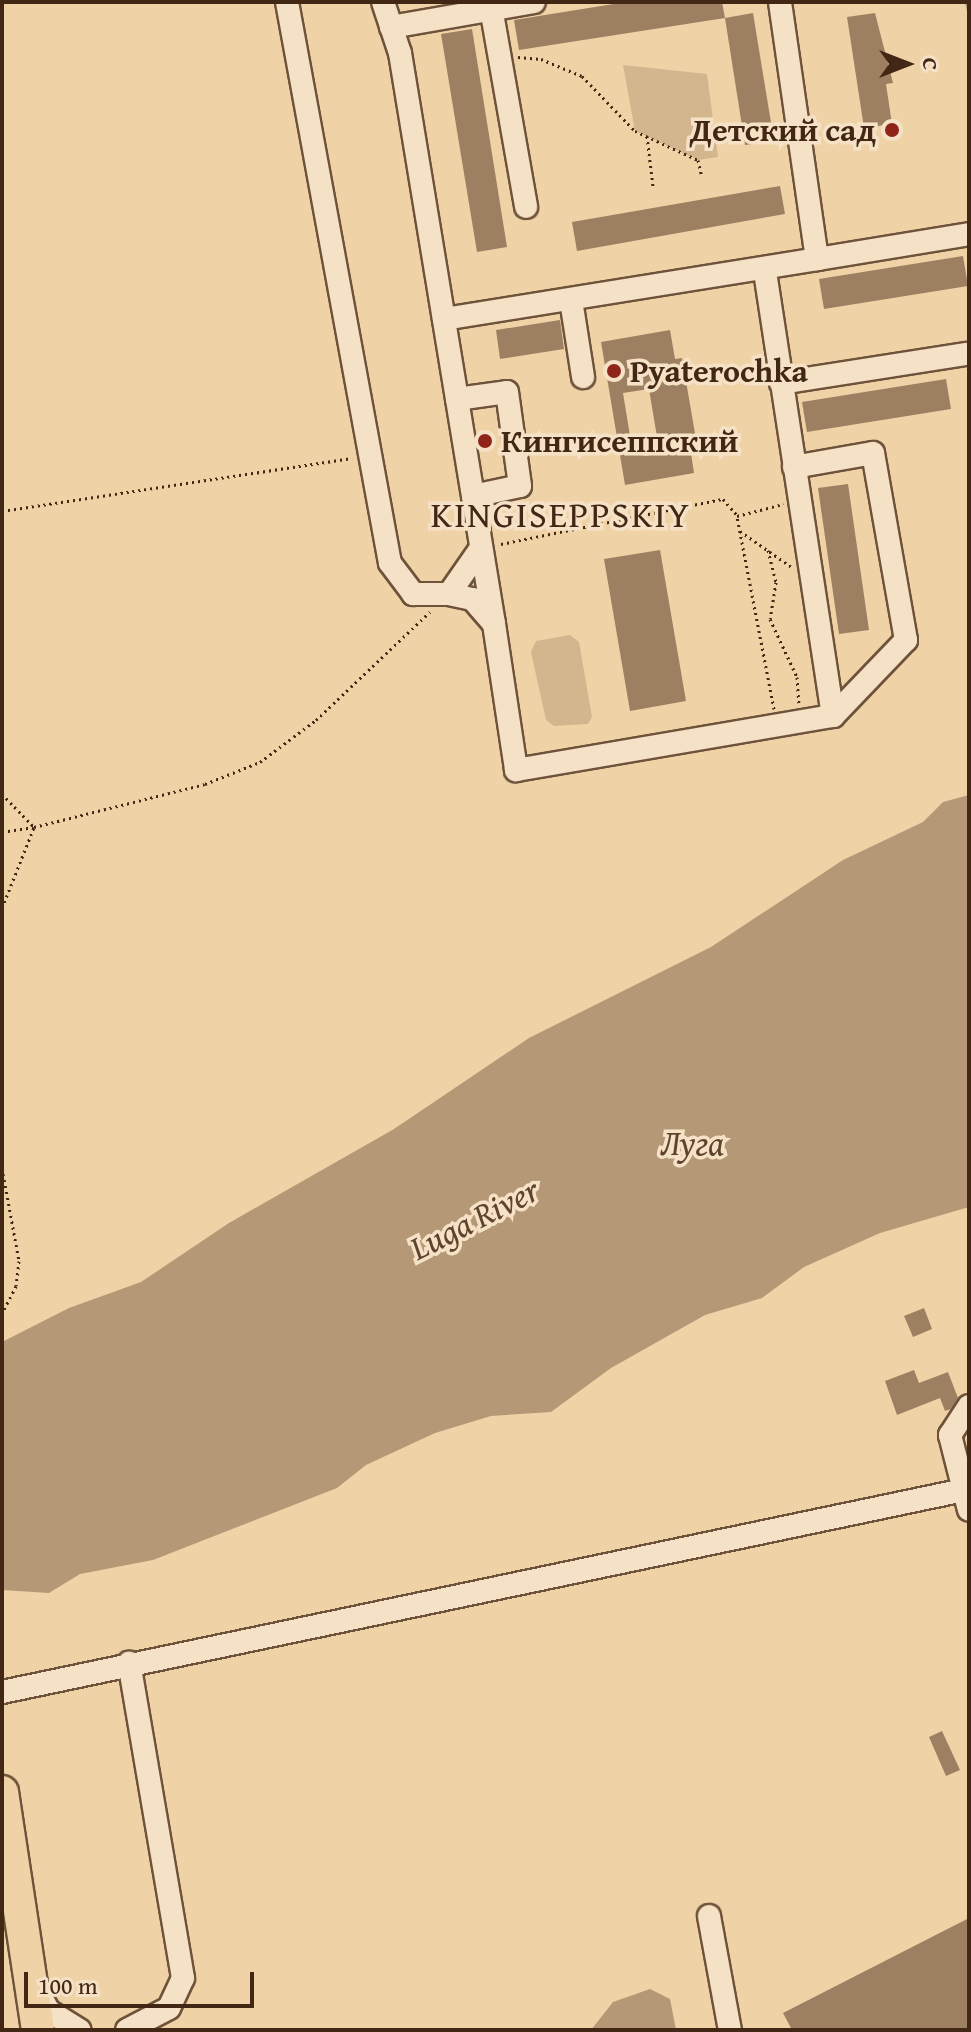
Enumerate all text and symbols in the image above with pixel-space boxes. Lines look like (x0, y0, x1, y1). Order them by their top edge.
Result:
north arrow (867, 24, 947, 104)
text: С (915, 58, 947, 70)
place label: Детский сад (690, 111, 876, 149)
marker: Детский сад (883, 121, 901, 139)
place label: Pyaterochka (630, 352, 808, 390)
marker: Pyaterochka (605, 362, 623, 380)
place label: Кингисеппский (501, 422, 738, 460)
marker: Кингисеппский (476, 432, 494, 450)
district label: KINGISEPPSKIY (431, 492, 691, 536)
water label: Луга (660, 1123, 724, 1163)
water label: Luga River (403, 1168, 545, 1268)
scale bar (28, 1956, 258, 2006)
text: 100 m (38, 1968, 98, 2003)

